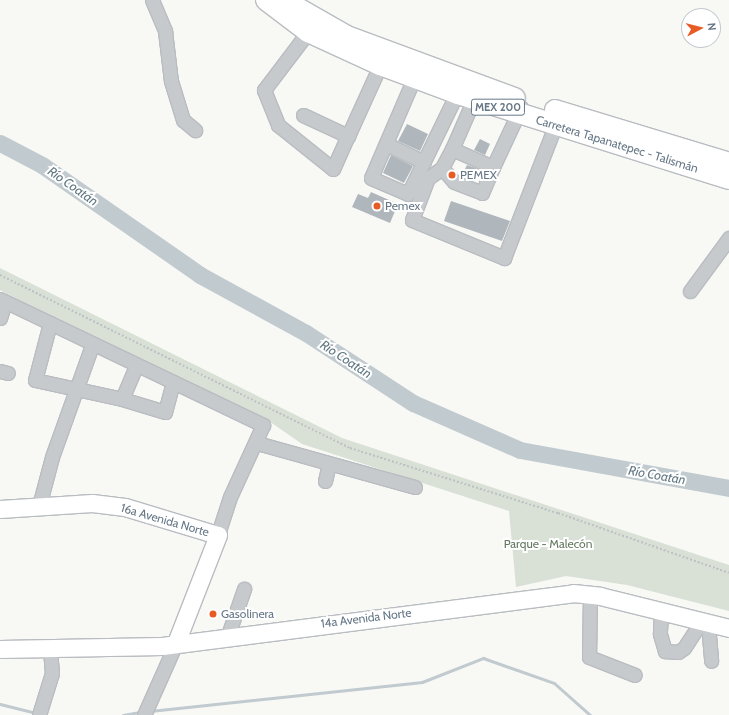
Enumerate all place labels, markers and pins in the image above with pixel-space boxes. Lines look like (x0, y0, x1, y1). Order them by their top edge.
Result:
place label: PEMEX (460, 168, 497, 182)
marker: PEMEX (447, 170, 457, 180)
place label: Pemex (385, 199, 420, 213)
marker: Pemex (372, 201, 382, 211)
place label: Gasolinera (221, 607, 274, 621)
marker: Gasolinera (208, 609, 218, 619)

